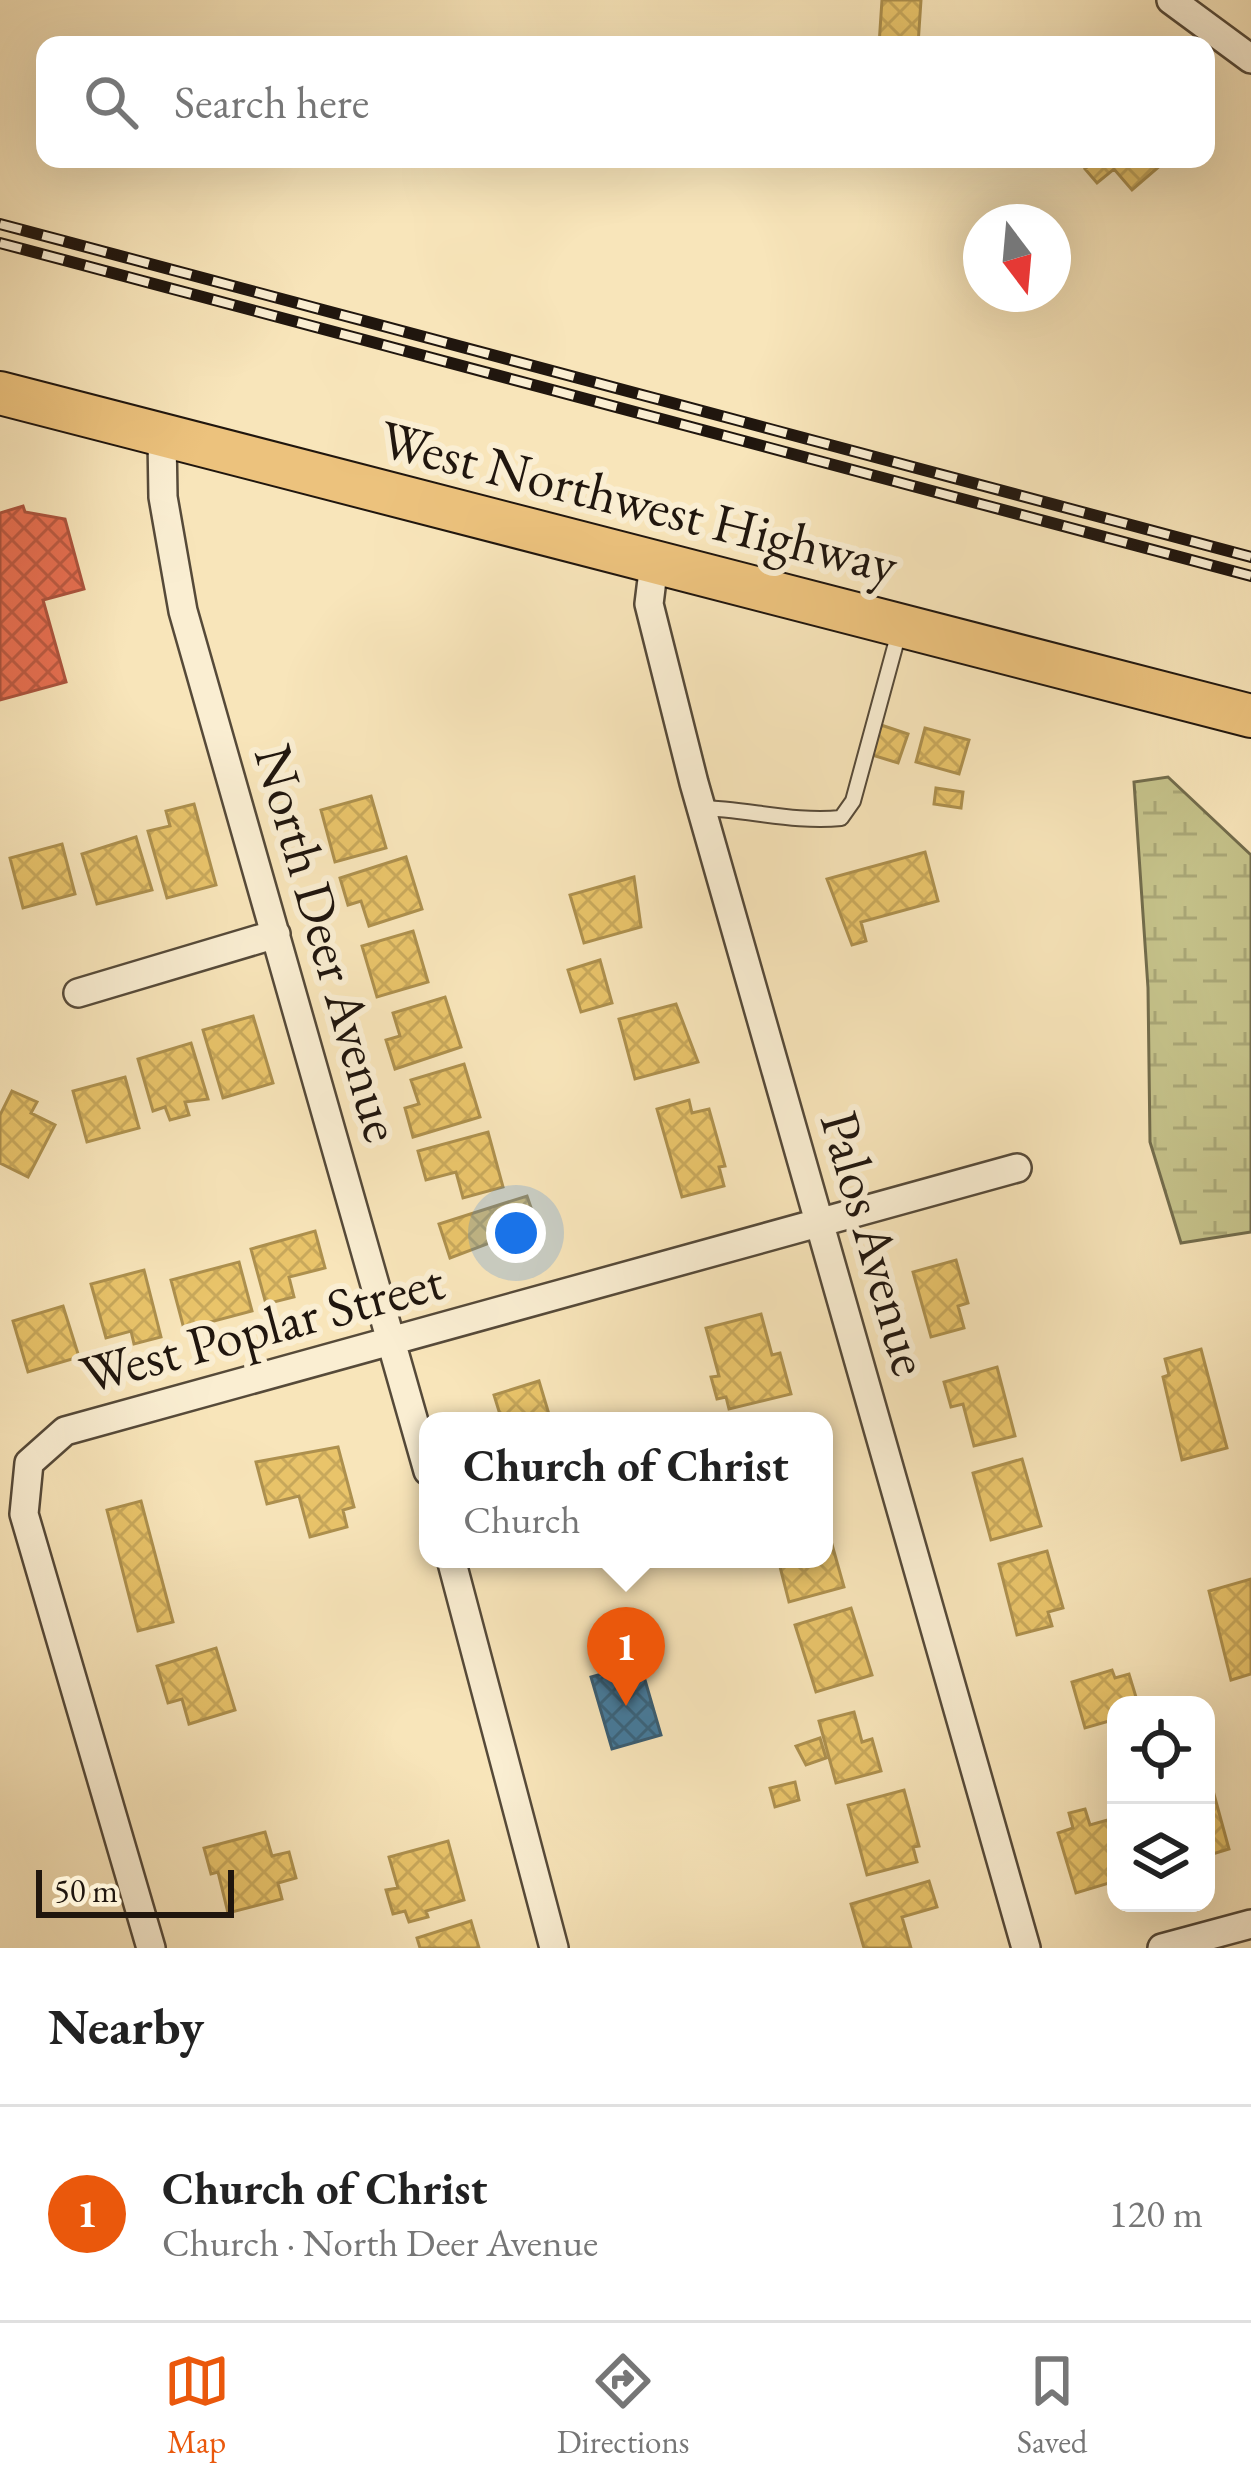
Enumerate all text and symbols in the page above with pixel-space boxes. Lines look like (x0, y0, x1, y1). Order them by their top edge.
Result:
search box (36, 36, 1215, 168)
icon: search (78, 69, 144, 135)
text: Search here (174, 73, 369, 131)
north arrow (963, 204, 1071, 312)
street label: West Northwest Highway (373, 403, 905, 599)
street label: North Deer Avenue (239, 737, 419, 1149)
street label: Palos Avenue (805, 1103, 947, 1383)
your location (486, 1203, 546, 1263)
street label: West Poplar Street (73, 1245, 451, 1409)
popup (419, 1412, 833, 1568)
text: Church of Christ (463, 1436, 789, 1494)
text: Church (463, 1494, 581, 1545)
pin: 1 (587, 1607, 665, 1706)
map controls (1107, 1696, 1215, 1912)
button: locate (1107, 1696, 1215, 1804)
button: layers (1107, 1804, 1215, 1912)
scale bar (36, 1864, 234, 1917)
text: 50 m (54, 1869, 118, 1912)
text: Nearby (48, 1993, 204, 2059)
text: Church of Christ (162, 2159, 487, 2217)
text: 1 (77, 2188, 97, 2239)
text: 120 m (1109, 2188, 1203, 2239)
text: Church · North Deer Avenue (162, 2217, 598, 2268)
tab: Map (164, 2348, 230, 2463)
tab: Directions (557, 2348, 690, 2463)
tab: Saved (1017, 2348, 1087, 2463)

